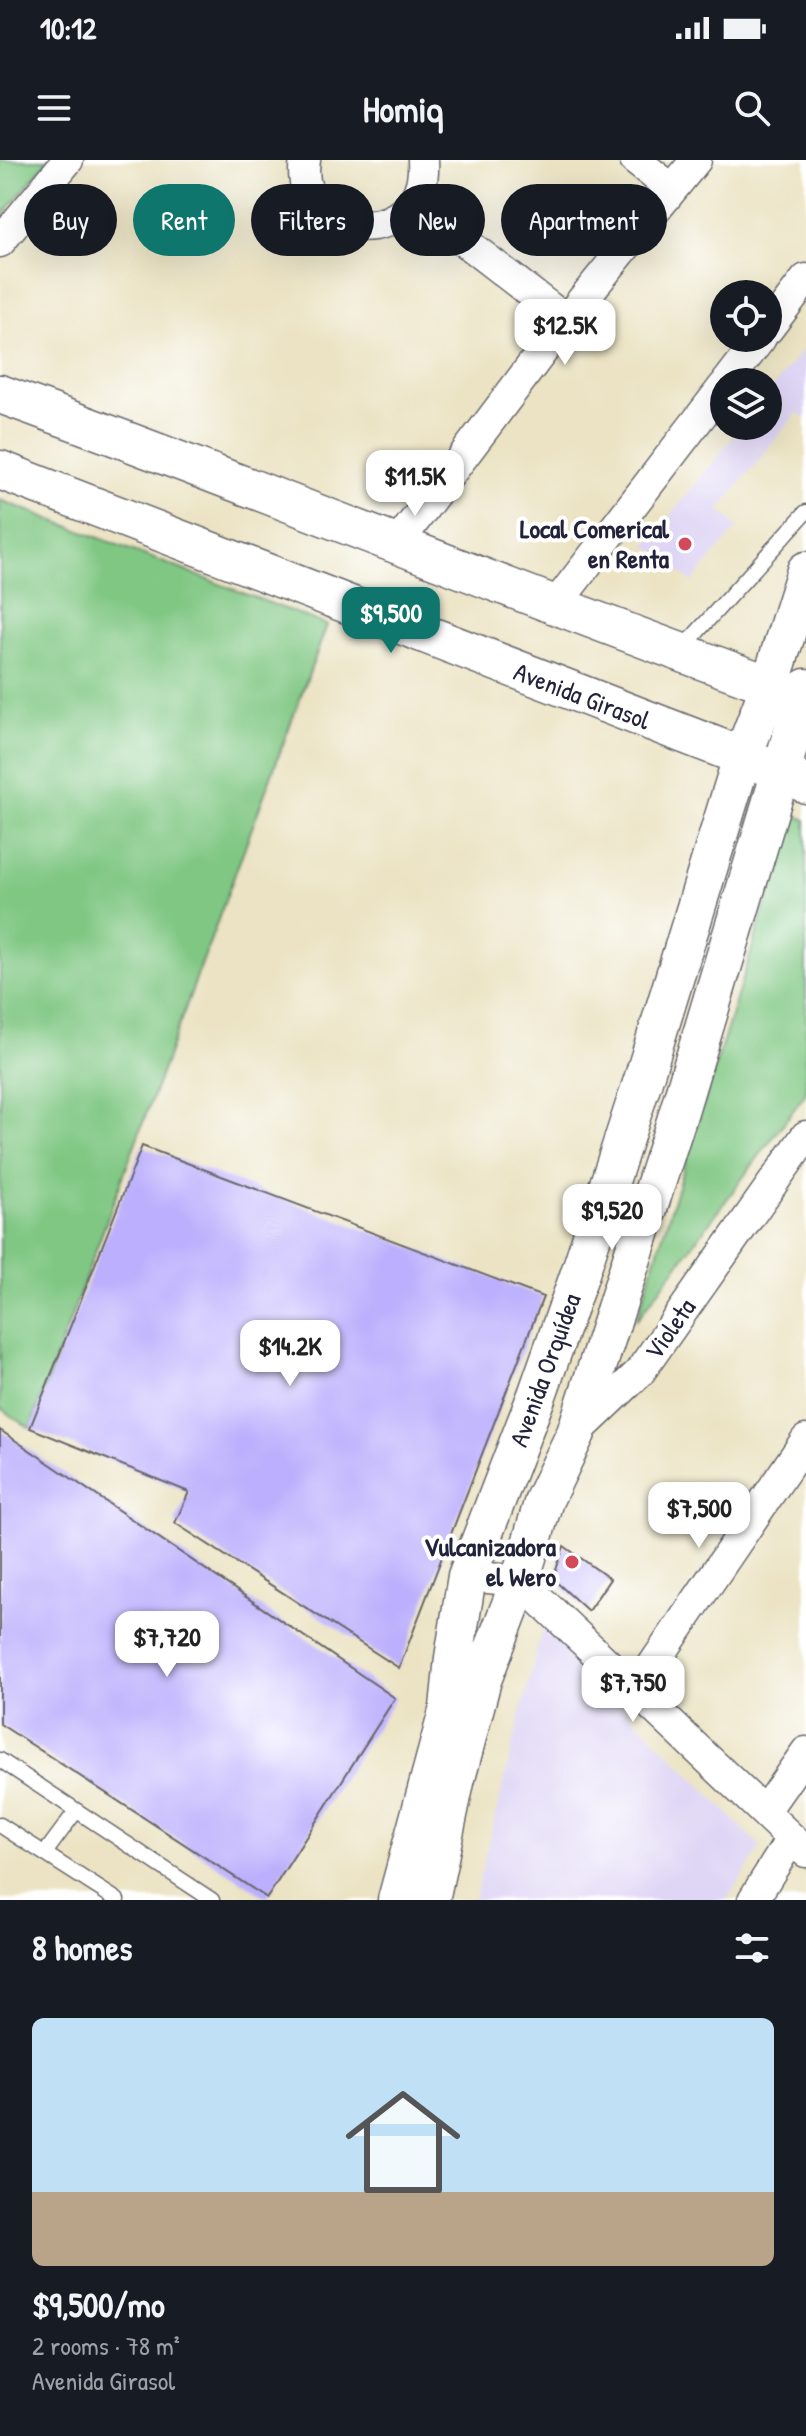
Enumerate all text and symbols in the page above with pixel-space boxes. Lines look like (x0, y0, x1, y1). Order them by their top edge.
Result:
text: 10:12 (40, 8, 96, 48)
text: Homiq (363, 84, 443, 133)
icon: menu (32, 86, 76, 130)
icon: search (730, 86, 774, 130)
chip: Buy (24, 184, 117, 256)
chip: Rent (133, 184, 235, 256)
chip: Filters (251, 184, 374, 256)
chip: New (390, 184, 485, 256)
chip: Apartment (501, 184, 667, 256)
map controls (710, 280, 782, 440)
button: locate (710, 280, 782, 352)
pin: $12.5K (500, 299, 630, 367)
text: $12.5K (533, 307, 597, 342)
button: layers (710, 368, 782, 440)
pin: $11.5K (350, 450, 480, 518)
text: $11.5K (384, 458, 446, 493)
place label: Local Comerical en Renta (520, 511, 670, 576)
marker: Local Comerical en Renta (676, 535, 694, 553)
pin: $9,500 (326, 587, 456, 655)
text: $9,500 (360, 595, 422, 630)
street label: Avenida Girasol (509, 654, 655, 738)
pin: $9,520 (547, 1184, 677, 1252)
text: $9,520 (581, 1192, 643, 1227)
street label: Avenida Orquídea (501, 1288, 588, 1451)
street label: Violeta (636, 1291, 703, 1366)
pin: $14.2K (225, 1320, 355, 1388)
text: $14.2K (258, 1328, 322, 1363)
pin: $7,500 (634, 1482, 764, 1550)
text: $7,500 (666, 1490, 732, 1525)
place label: Vulcanizadora el Wero (424, 1529, 557, 1594)
marker: Vulcanizadora el Wero (563, 1553, 581, 1571)
pin: $7,720 (102, 1611, 232, 1679)
text: $7,720 (133, 1619, 201, 1654)
pin: $7,750 (568, 1656, 698, 1724)
text: $7,750 (600, 1664, 666, 1699)
text: 8 homes (32, 1925, 132, 1971)
icon: filters (730, 1926, 774, 1970)
icon: home (331, 2070, 475, 2214)
text: $9,500/mo (32, 2282, 165, 2328)
text: 2 rooms · 78 m² (32, 2328, 180, 2363)
text: Avenida Girasol (32, 2363, 175, 2398)

